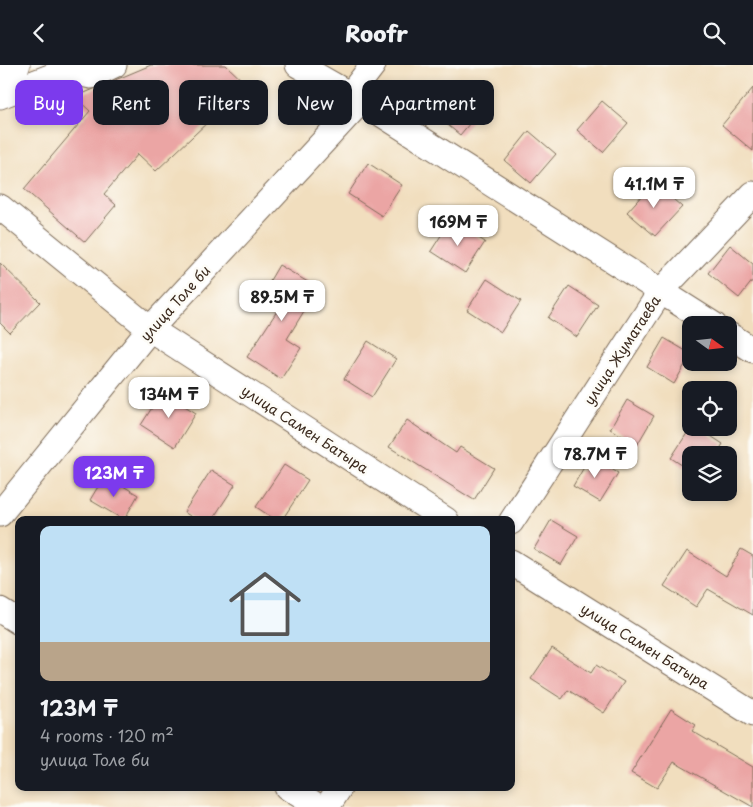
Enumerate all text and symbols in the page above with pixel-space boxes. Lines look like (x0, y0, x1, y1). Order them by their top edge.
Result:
text: Roofr (345, 16, 408, 49)
icon: back (25, 19, 53, 47)
icon: search (700, 19, 728, 47)
chip: Buy (15, 80, 83, 125)
chip: Rent (93, 80, 169, 125)
chip: Filters (179, 80, 268, 125)
chip: New (278, 80, 352, 125)
chip: Apartment (362, 80, 494, 125)
pin: 41.1M ₸ (608, 167, 700, 209)
text: 41.1M ₸ (624, 171, 684, 195)
pin: 169M ₸ (417, 205, 499, 247)
text: 169M ₸ (429, 209, 487, 233)
street label: улица Толе би (135, 260, 215, 346)
pin: 89.5M ₸ (236, 279, 328, 322)
text: 89.5M ₸ (250, 284, 314, 308)
street label: улица Жуматаева (579, 291, 666, 409)
north arrow (682, 316, 738, 371)
map controls (682, 316, 737, 501)
pin: 134M ₸ (128, 377, 210, 419)
street label: улица Самен Батыра (237, 380, 373, 478)
text: 134M ₸ (140, 381, 198, 405)
button: locate (682, 381, 737, 436)
pin: 78.7M ₸ (549, 437, 641, 479)
text: 78.7M ₸ (564, 441, 626, 465)
button: layers (682, 446, 737, 501)
pin: 123M ₸ (73, 455, 155, 498)
text: 123M ₸ (84, 460, 144, 484)
icon: home (220, 559, 310, 649)
street label: улица Самен Батыра (577, 598, 714, 694)
text: 123M ₸ (40, 691, 118, 723)
text: 4 rooms · 120 m² (40, 723, 174, 747)
text: улица Толе би (40, 747, 150, 771)

